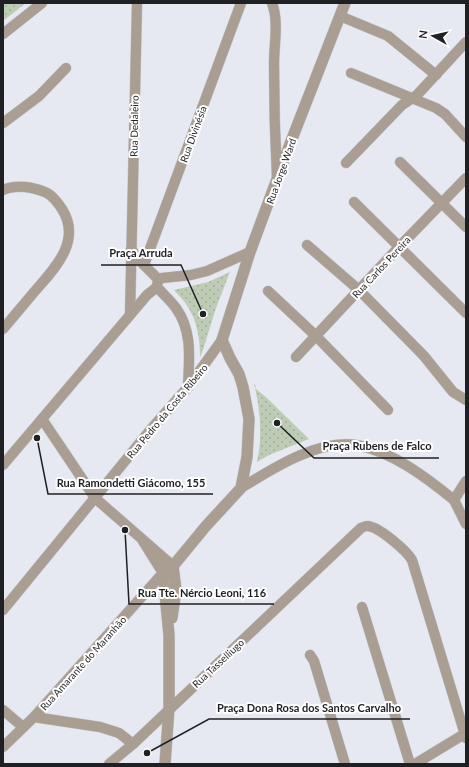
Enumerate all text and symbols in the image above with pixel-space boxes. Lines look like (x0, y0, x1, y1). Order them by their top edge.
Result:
north arrow (413, 16, 453, 56)
text: N (416, 29, 430, 40)
street label: Rua Dedaleiro (127, 95, 141, 157)
street label: Rua Divinésia (177, 104, 209, 164)
street label: Rua Jorge Ward (264, 137, 298, 205)
street label: Rua Carlos Pereira (349, 234, 413, 300)
callout: Praça Arruda (101, 242, 181, 265)
text: Praça Arruda (109, 246, 173, 259)
street label: Rua Pedro da Costa Ribeiro (124, 361, 210, 461)
callout: Praça Rubens de Falco (314, 435, 439, 458)
text: Praça Rubens de Falco (323, 439, 431, 452)
callout: Rua Ramondetti Giácomo, 155 (48, 471, 213, 494)
text: Rua Ramondetti Giácomo, 155 (57, 476, 205, 489)
callout: Rua Tte. Nércio Leoni, 116 (129, 581, 274, 604)
text: Rua Tte. Nércio Leoni, 116 (138, 586, 267, 599)
street label: Rua Amarante do Maranhão (38, 613, 129, 713)
street label: Rua Tasselliugo (190, 636, 246, 690)
callout: Praça Dona Rosa dos Santos Carvalho (209, 696, 410, 719)
text: Praça Dona Rosa dos Santos Carvalho (217, 701, 401, 714)

